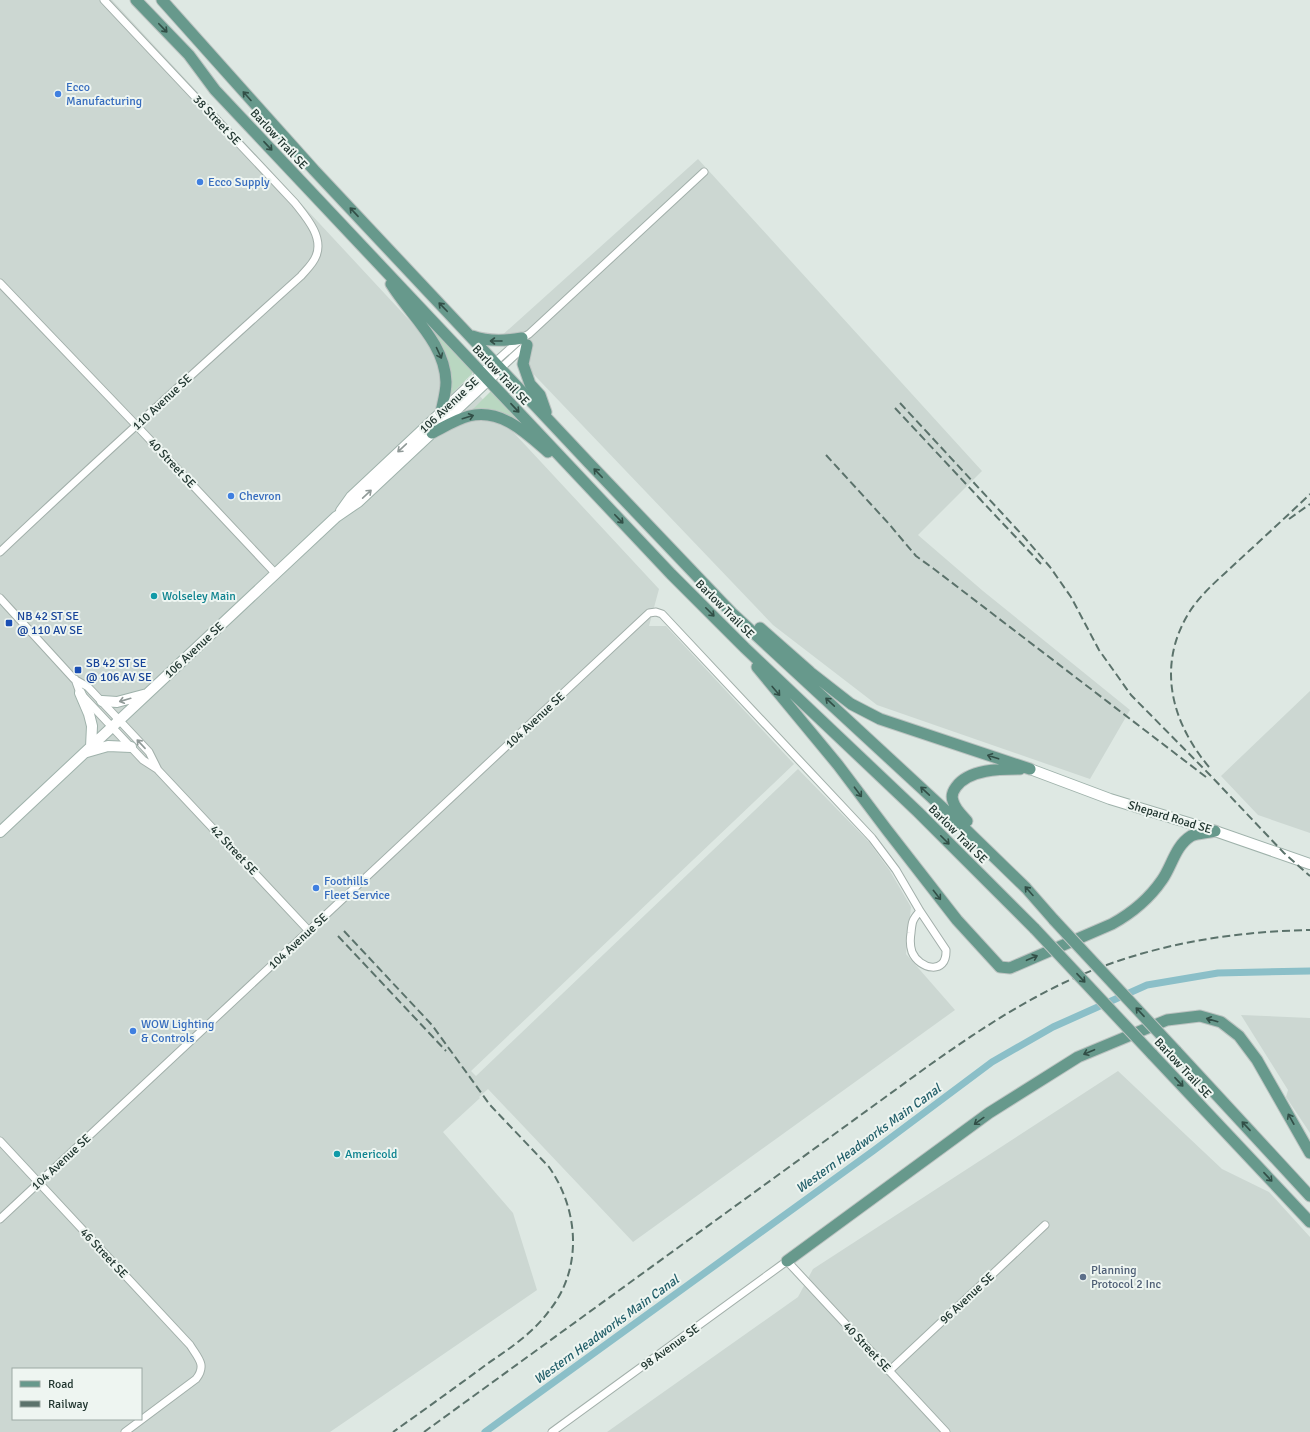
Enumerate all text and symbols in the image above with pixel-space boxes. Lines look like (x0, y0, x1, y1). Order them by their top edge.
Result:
one-way arrow (158, 23, 167, 33)
place label: Ecco Manufacturing (66, 80, 142, 109)
marker: Ecco Manufacturing (53, 89, 63, 99)
one-way arrow (242, 91, 252, 101)
street label: 38 Street SE (190, 92, 244, 149)
street label: Barlow Trail SE (247, 106, 311, 173)
one-way arrow (263, 141, 273, 151)
place label: Ecco Supply (208, 175, 270, 190)
marker: Ecco Supply (195, 177, 205, 187)
one-way arrow (350, 208, 359, 218)
one-way arrow (438, 302, 448, 312)
one-way arrow (490, 337, 503, 345)
street label: Barlow Trail SE (469, 342, 533, 409)
one-way arrow (436, 347, 443, 359)
street label: 110 Avenue SE (130, 371, 195, 434)
street label: 106 Avenue SE (417, 374, 482, 437)
one-way arrow (510, 403, 519, 413)
one-way arrow (461, 413, 474, 420)
street label: 40 Street SE (145, 435, 199, 492)
one-way arrow (397, 444, 408, 453)
one-way arrow (594, 468, 603, 478)
place label: Chevron (239, 489, 281, 504)
one-way arrow (362, 489, 372, 499)
marker: Chevron (226, 491, 236, 501)
one-way arrow (614, 514, 624, 524)
street label: Barlow Trail SE (692, 577, 757, 642)
place label: Wolseley Main (162, 589, 236, 604)
marker: Wolseley Main (149, 591, 159, 601)
one-way arrow (705, 607, 715, 617)
place label: NB 42 ST SE @ 110 AV SE (17, 609, 83, 638)
marker: NB 42 ST SE @ 110 AV SE (4, 618, 14, 628)
street label: 106 Avenue SE (162, 619, 227, 682)
place label: SB 42 ST SE @ 106 AV SE (86, 656, 152, 685)
marker: SB 42 ST SE @ 106 AV SE (73, 665, 83, 675)
one-way arrow (772, 685, 781, 696)
street label: 104 Avenue SE (503, 689, 568, 752)
one-way arrow (119, 697, 132, 704)
one-way arrow (825, 698, 835, 707)
one-way arrow (137, 739, 146, 749)
one-way arrow (987, 753, 1000, 760)
one-way arrow (854, 786, 862, 797)
one-way arrow (920, 786, 931, 795)
street label: Shepard Road SE (1126, 798, 1214, 837)
street label: Barlow Trail SE (925, 802, 990, 867)
street label: 42 Street SE (207, 822, 261, 879)
one-way arrow (940, 835, 950, 845)
place label: Foothills Fleet Service (324, 874, 390, 903)
marker: Foothills Fleet Service (311, 883, 321, 893)
one-way arrow (1024, 886, 1033, 896)
one-way arrow (933, 889, 942, 900)
street label: 104 Avenue SE (266, 910, 331, 973)
one-way arrow (1026, 954, 1038, 961)
one-way arrow (1076, 973, 1085, 983)
one-way arrow (1135, 1007, 1144, 1017)
one-way arrow (1206, 1016, 1219, 1023)
place label: WOW Lighting & Controls (141, 1017, 214, 1046)
marker: WOW Lighting & Controls (128, 1026, 138, 1036)
street label: Barlow Trail SE (1151, 1035, 1215, 1102)
one-way arrow (1084, 1049, 1096, 1057)
one-way arrow (1174, 1077, 1183, 1088)
water label: Western Headworks Main Canal (793, 1080, 945, 1197)
one-way arrow (1286, 1113, 1294, 1125)
one-way arrow (974, 1117, 985, 1125)
one-way arrow (1241, 1121, 1250, 1131)
street label: 104 Avenue SE (29, 1131, 94, 1194)
place label: Americold (345, 1147, 397, 1162)
marker: Americold (332, 1149, 342, 1159)
one-way arrow (1263, 1172, 1272, 1182)
street label: 46 Street SE (77, 1225, 131, 1282)
place label: Planning Protocol 2 Inc (1091, 1263, 1161, 1292)
street label: 96 Avenue SE (937, 1269, 998, 1327)
water label: Western Headworks Main Canal (531, 1271, 683, 1388)
marker: Planning Protocol 2 Inc (1078, 1272, 1088, 1282)
street label: 40 Street SE (840, 1319, 894, 1376)
street label: 98 Avenue SE (638, 1321, 703, 1374)
legend (12, 1368, 142, 1420)
text: Road (48, 1377, 74, 1392)
text: Railway (48, 1397, 88, 1412)

